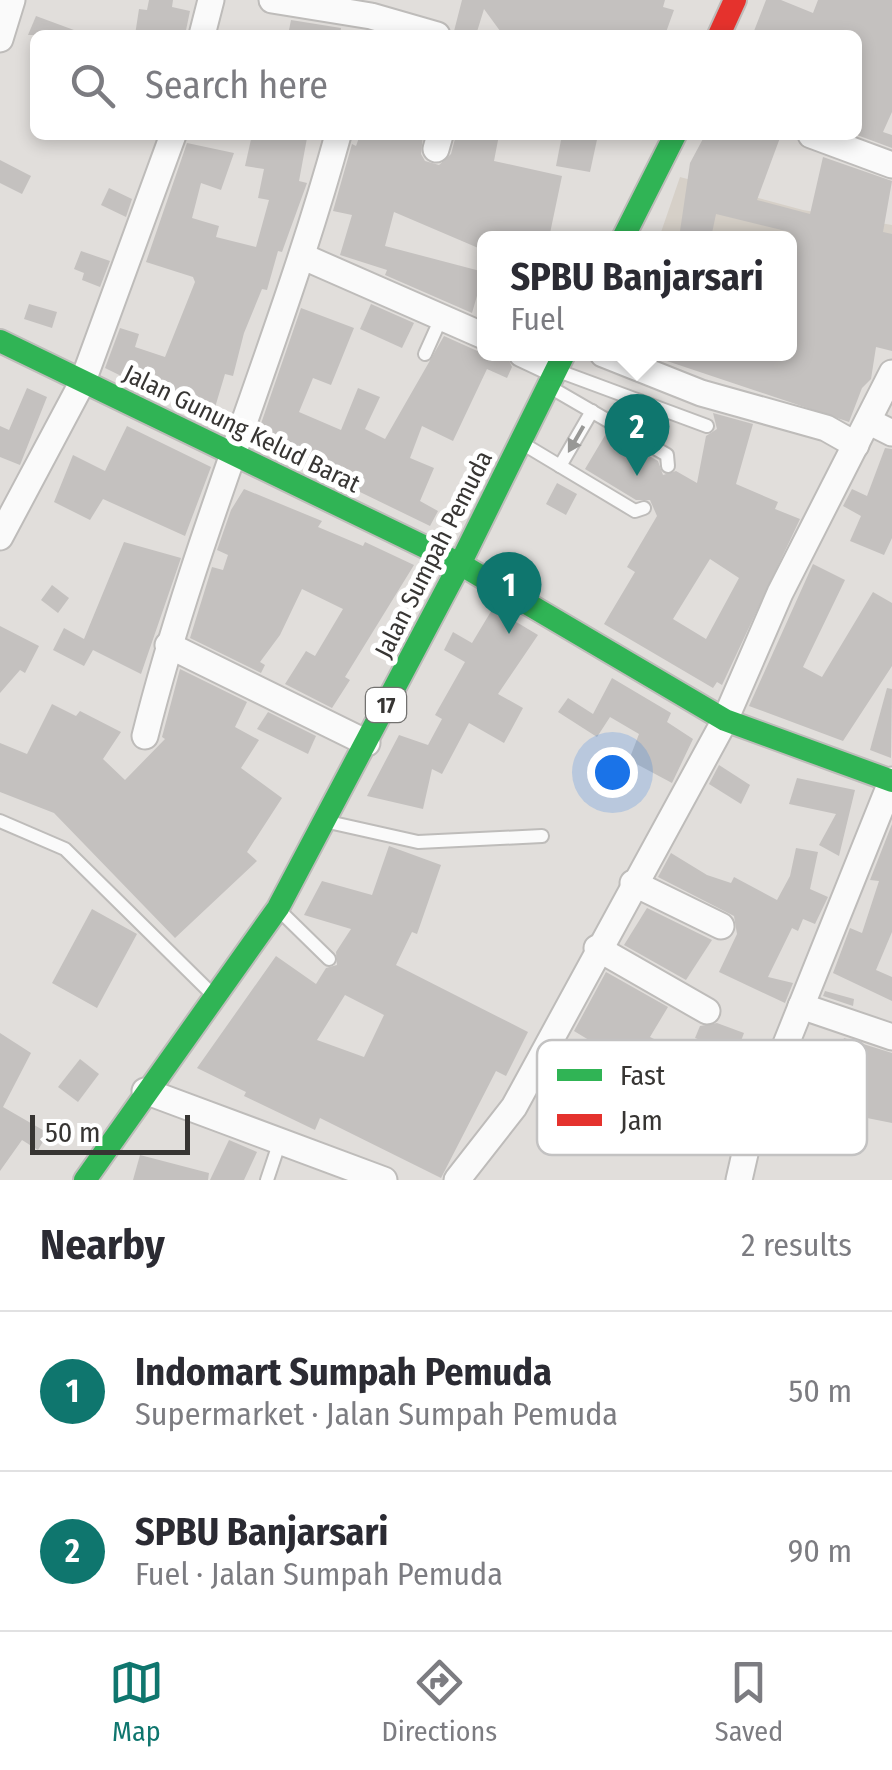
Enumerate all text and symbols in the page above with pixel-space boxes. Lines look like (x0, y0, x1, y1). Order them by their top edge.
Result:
search box (30, 30, 862, 140)
icon: search (65, 58, 120, 113)
text: Search here (145, 62, 328, 108)
popup (477, 231, 797, 361)
text: SPBU Banjarsari (510, 254, 764, 300)
text: Fuel (510, 300, 564, 338)
street label: Jalan Gunung Kelud Barat (118, 359, 366, 500)
pin: 2 (604, 394, 670, 476)
one-way arrow (568, 425, 585, 453)
street label: Jalan Sumpah Pemuda (369, 446, 499, 663)
pin: 1 (476, 552, 542, 634)
road number: 17 (366, 688, 406, 722)
your location (587, 747, 638, 798)
legend (537, 1040, 867, 1155)
text: Fast (620, 1059, 666, 1092)
text: Jam (620, 1104, 663, 1137)
scale bar (30, 1110, 190, 1154)
text: 50 m (45, 1116, 101, 1149)
text: Nearby (40, 1220, 165, 1270)
text: 2 results (741, 1226, 852, 1264)
text: Indomart Sumpah Pemuda (135, 1349, 552, 1395)
text: 1 (66, 1372, 79, 1410)
text: 50 m (789, 1372, 852, 1410)
text: Supermarket · Jalan Sumpah Pemuda (135, 1395, 618, 1433)
text: SPBU Banjarsari (135, 1509, 388, 1555)
text: 2 (65, 1532, 80, 1570)
text: 90 m (788, 1532, 852, 1570)
text: Fuel · Jalan Sumpah Pemuda (135, 1555, 503, 1593)
tab: Map (109, 1655, 164, 1748)
tab: Directions (381, 1655, 497, 1748)
tab: Saved (715, 1655, 783, 1748)

